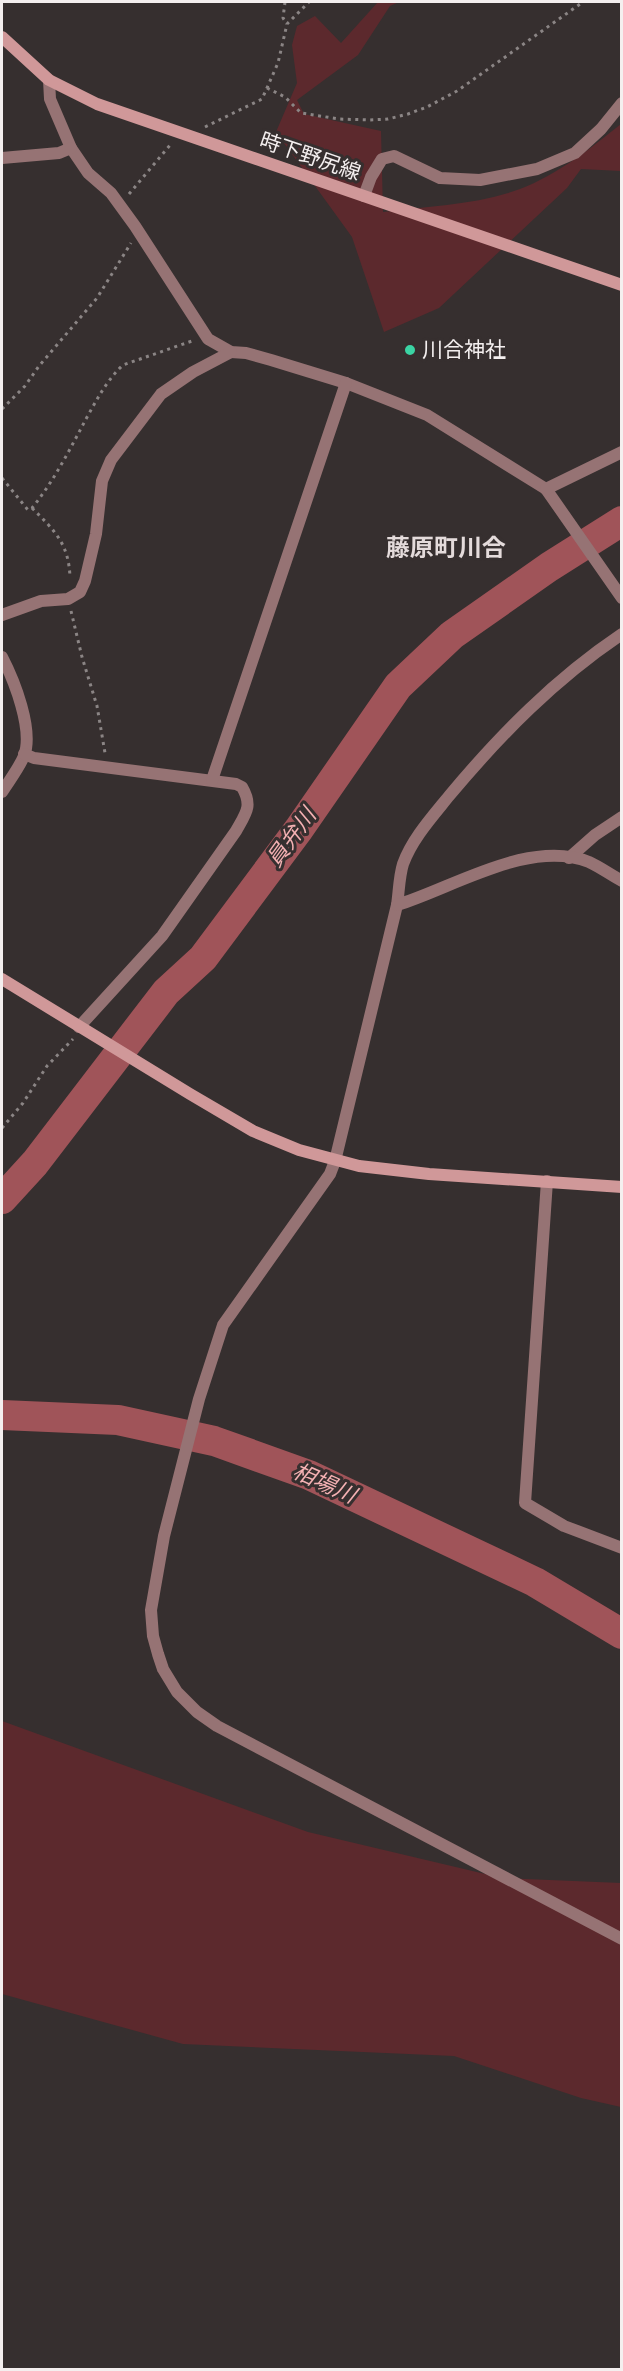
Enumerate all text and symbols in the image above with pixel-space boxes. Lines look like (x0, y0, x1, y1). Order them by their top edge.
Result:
street label: 時下野尻線 (256, 128, 364, 186)
place label: 川合神社 (422, 338, 506, 363)
marker: 川合神社 (403, 343, 417, 357)
district label: 藤原町川合 (386, 534, 506, 563)
water label: 員弁川 (262, 802, 323, 873)
water label: 相場川 (288, 1458, 361, 1511)

